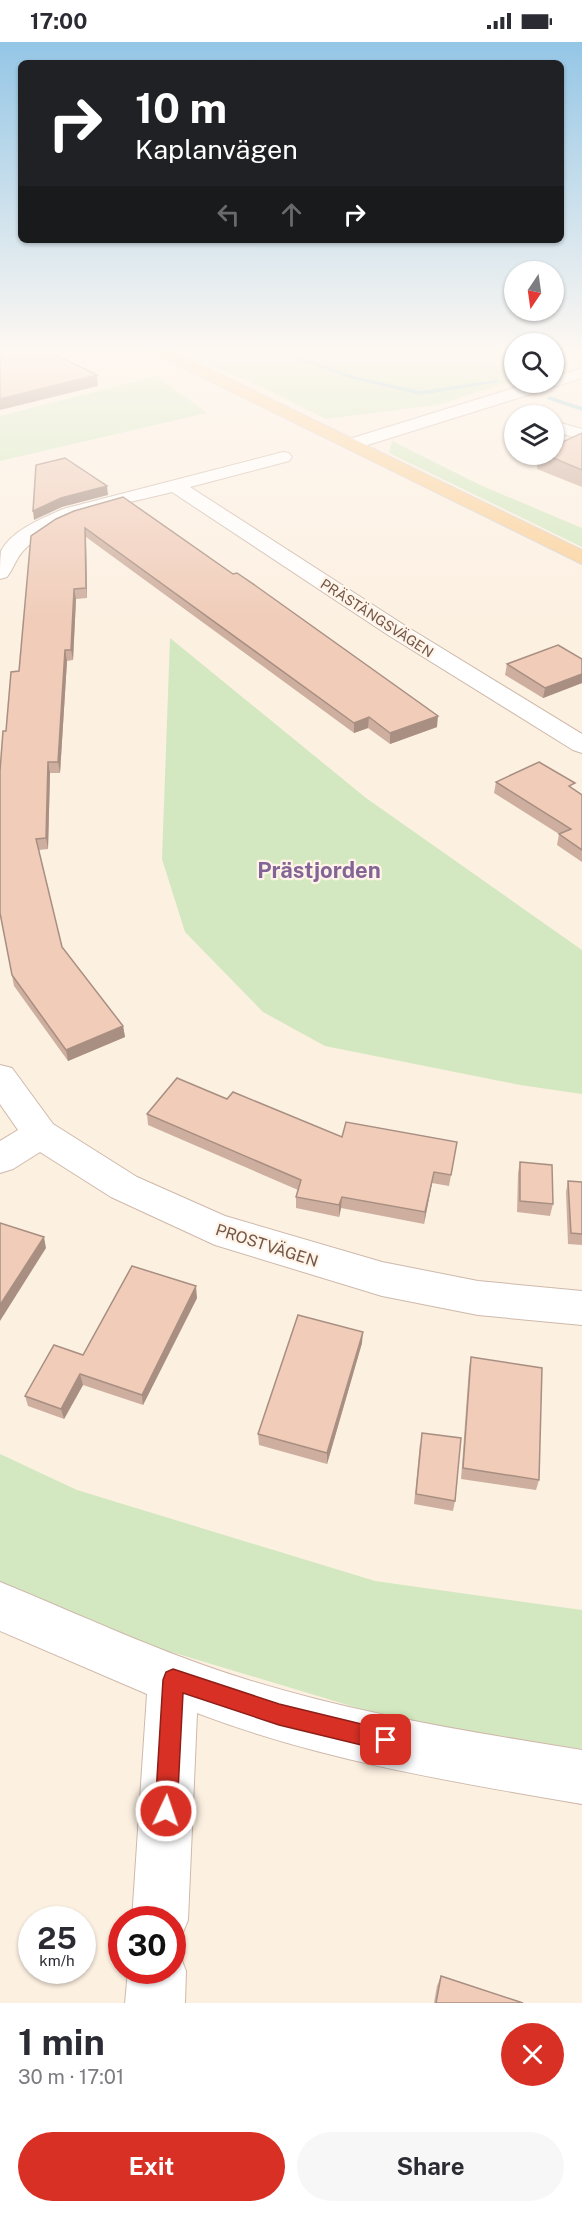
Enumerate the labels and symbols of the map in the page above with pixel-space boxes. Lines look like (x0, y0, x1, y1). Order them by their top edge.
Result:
north arrow (504, 261, 564, 321)
street label: PRÄSTÄNGSVÄGEN (318, 574, 437, 660)
district label: Prästjorden (257, 857, 381, 883)
street label: PROSTVÄGEN (213, 1219, 321, 1271)
pin (360, 1714, 411, 1765)
position arrow (134, 1779, 198, 1843)
speed limit sign: 30 (108, 1906, 186, 1984)

